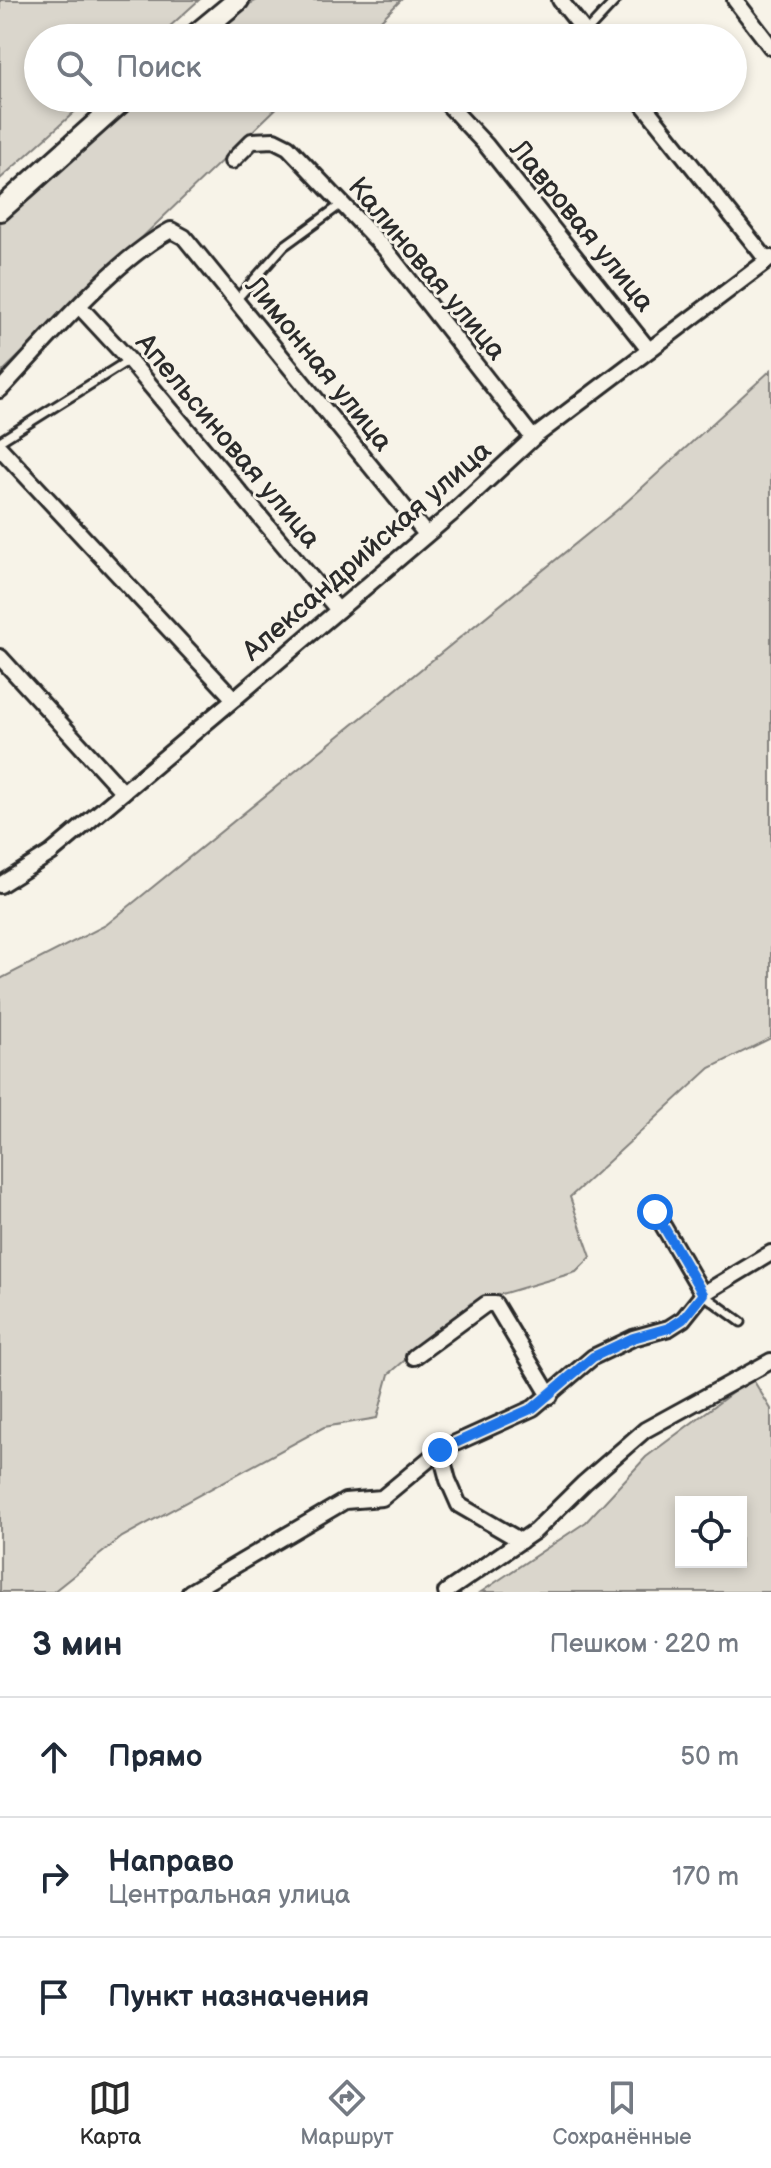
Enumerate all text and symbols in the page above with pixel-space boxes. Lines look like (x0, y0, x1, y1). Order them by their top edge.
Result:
search box (24, 24, 747, 112)
icon: search (52, 46, 96, 90)
text: Поиск (116, 50, 202, 86)
street label: Лавровая улица (502, 133, 661, 319)
street label: Калиновая улица (341, 171, 513, 367)
street label: Лимонная улица (238, 269, 400, 458)
street label: Апельсиновая улица (128, 326, 328, 555)
street label: Александрийская улица (235, 434, 498, 669)
route start (637, 1194, 673, 1230)
route end (422, 1432, 458, 1468)
map controls (675, 1496, 747, 1568)
button: locate (675, 1496, 747, 1568)
text: 3 мин (32, 1624, 123, 1665)
text: Пешком · 220 m (549, 1629, 739, 1660)
icon: ahead (32, 1735, 76, 1779)
text: Прямо (108, 1739, 202, 1775)
text: 50 m (680, 1742, 739, 1773)
text: Направо (108, 1844, 234, 1880)
icon: right (32, 1855, 76, 1899)
text: 170 m (672, 1862, 739, 1893)
text: Центральная улица (108, 1880, 350, 1911)
icon: arrive (32, 1975, 76, 2019)
text: Пункт назначения (108, 1979, 369, 2015)
tab: Карта (79, 2076, 141, 2151)
tab: Маршрут (300, 2076, 394, 2151)
tab: Сохранённые (553, 2076, 692, 2151)

